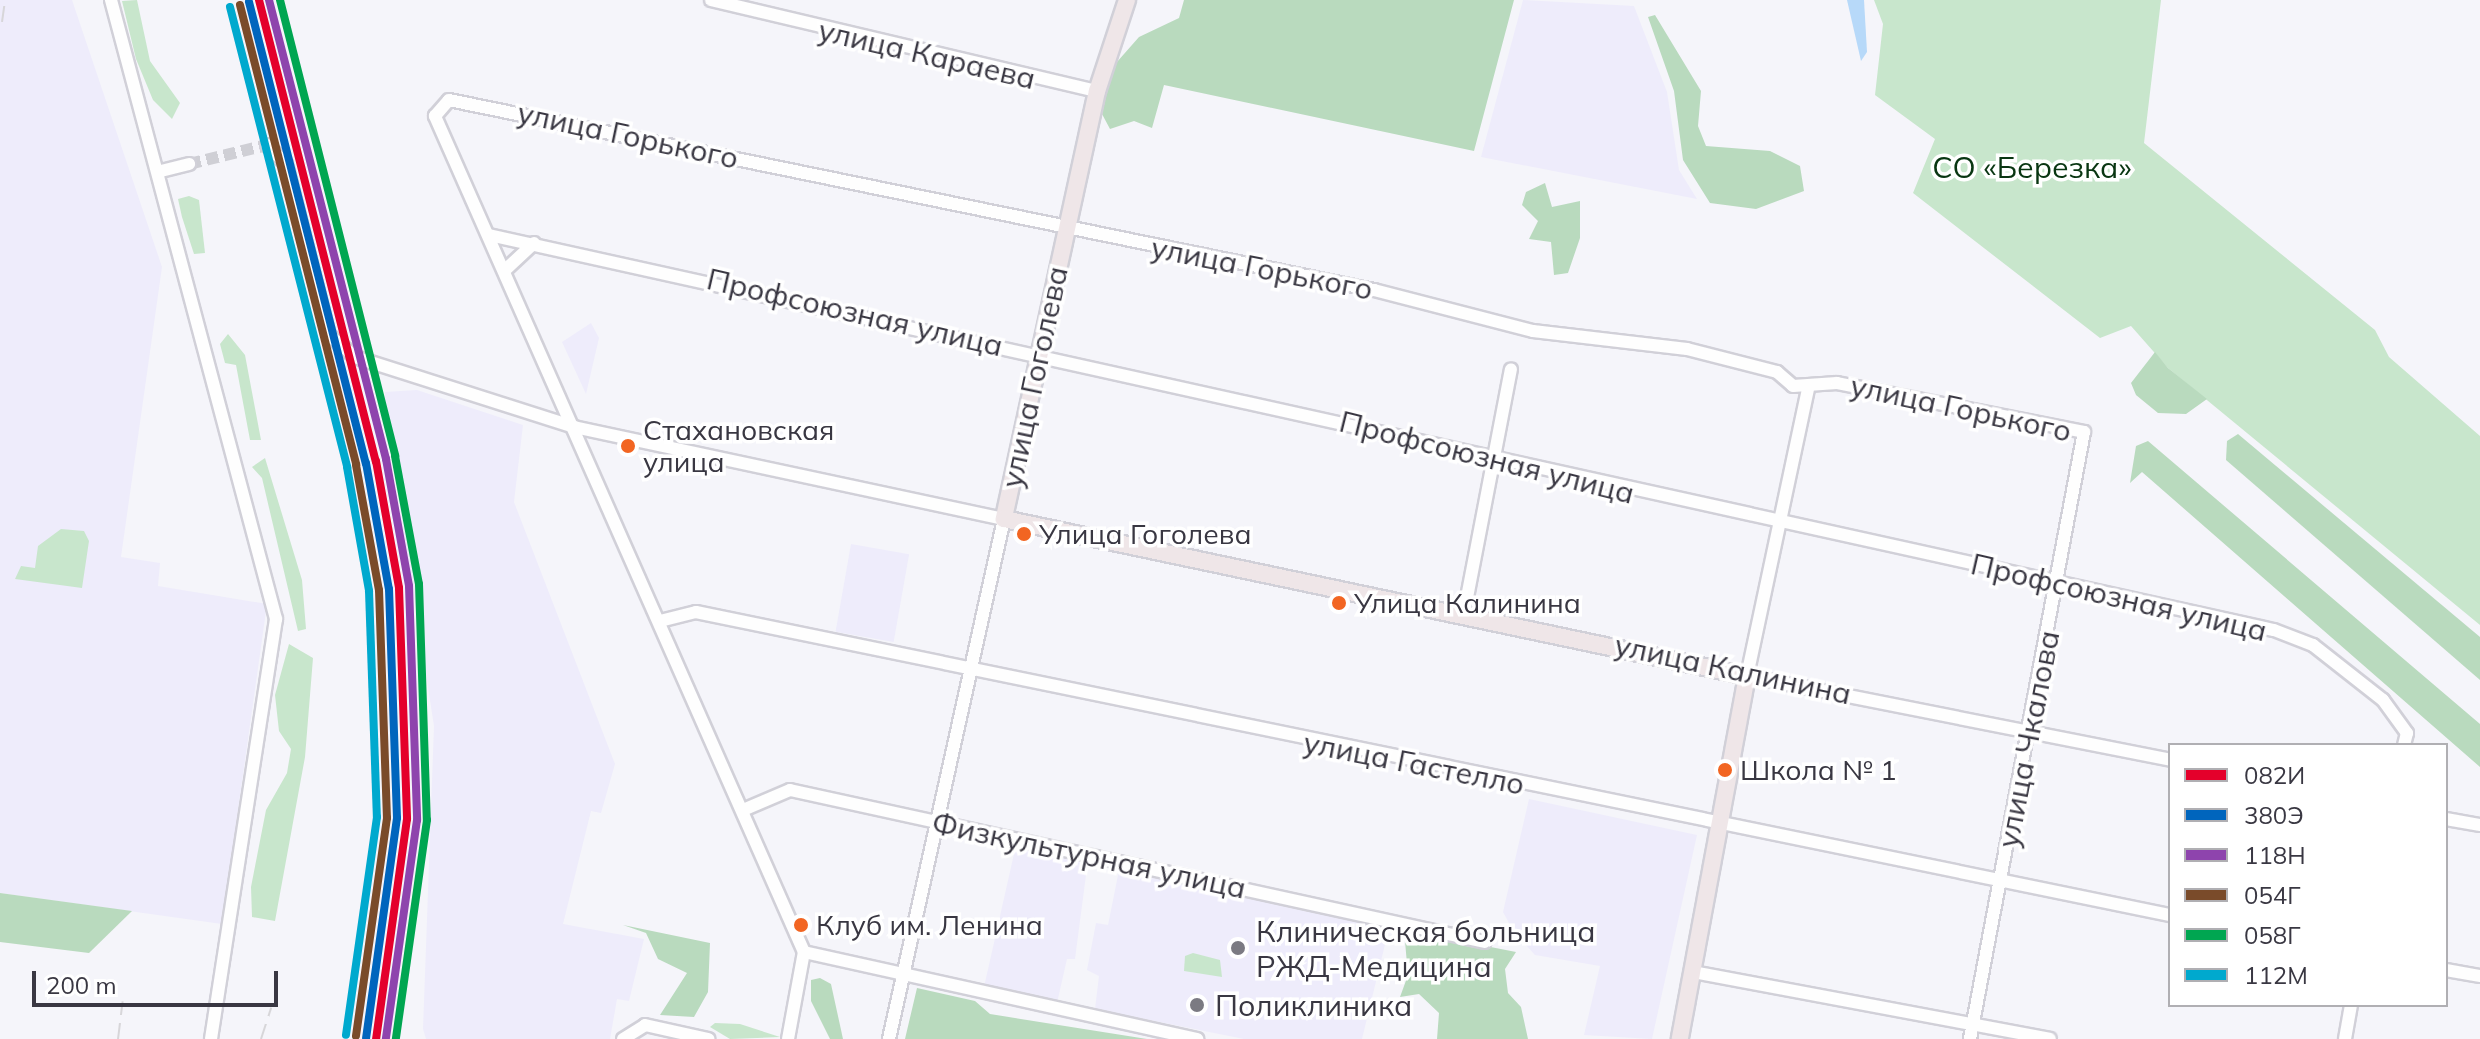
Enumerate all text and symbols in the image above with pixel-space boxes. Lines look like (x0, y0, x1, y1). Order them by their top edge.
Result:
street label: улица Караева (815, 12, 1039, 96)
street label: улица Горького (514, 94, 742, 176)
park label: СО «Березка» (1932, 149, 2132, 185)
street label: улица Горького (1148, 229, 1376, 307)
street label: Профсоюзная улица (704, 260, 1006, 364)
street label: улица Гоголева (993, 263, 1075, 491)
street label: улица Горького (1847, 367, 2075, 449)
street label: Профсоюзная улица (1336, 403, 1638, 511)
place label: Стахановская улица (643, 413, 834, 479)
marker: Стахановская улица (620, 438, 636, 454)
place label: Улица Гоголева (1039, 517, 1251, 551)
marker: Улица Гоголева (1016, 526, 1032, 542)
street label: Профсоюзная улица (1968, 545, 2270, 649)
place label: Улица Калинина (1354, 586, 1581, 620)
marker: Улица Калинина (1331, 595, 1347, 611)
street label: улица Калинина (1612, 626, 1854, 712)
street label: улица Чкалова (1989, 627, 2067, 851)
street label: улица Гастелло (1301, 724, 1527, 802)
legend (2168, 743, 2448, 1007)
place label: Школа № 1 (1740, 753, 1897, 787)
text: 082И (2244, 760, 2305, 790)
marker: Школа № 1 (1717, 762, 1733, 778)
text: 380Э (2244, 800, 2304, 830)
street label: Физкультурная улица (929, 804, 1249, 906)
text: 118Н (2244, 840, 2306, 870)
text: 054Г (2244, 880, 2301, 910)
place label: Клуб им. Ленина (816, 908, 1043, 942)
place label: Клиническая больница РЖД-Медицина (1256, 913, 1595, 984)
marker: Клуб им. Ленина (793, 917, 809, 933)
text: 058Г (2244, 920, 2301, 950)
marker: Клиническая больница РЖД-Медицина (1227, 937, 1249, 959)
scale bar (36, 955, 282, 1005)
text: 112М (2244, 960, 2308, 990)
text: 200 m (46, 970, 117, 1000)
place label: Поликлиника (1215, 987, 1412, 1023)
marker: Поликлиника (1186, 994, 1208, 1016)

